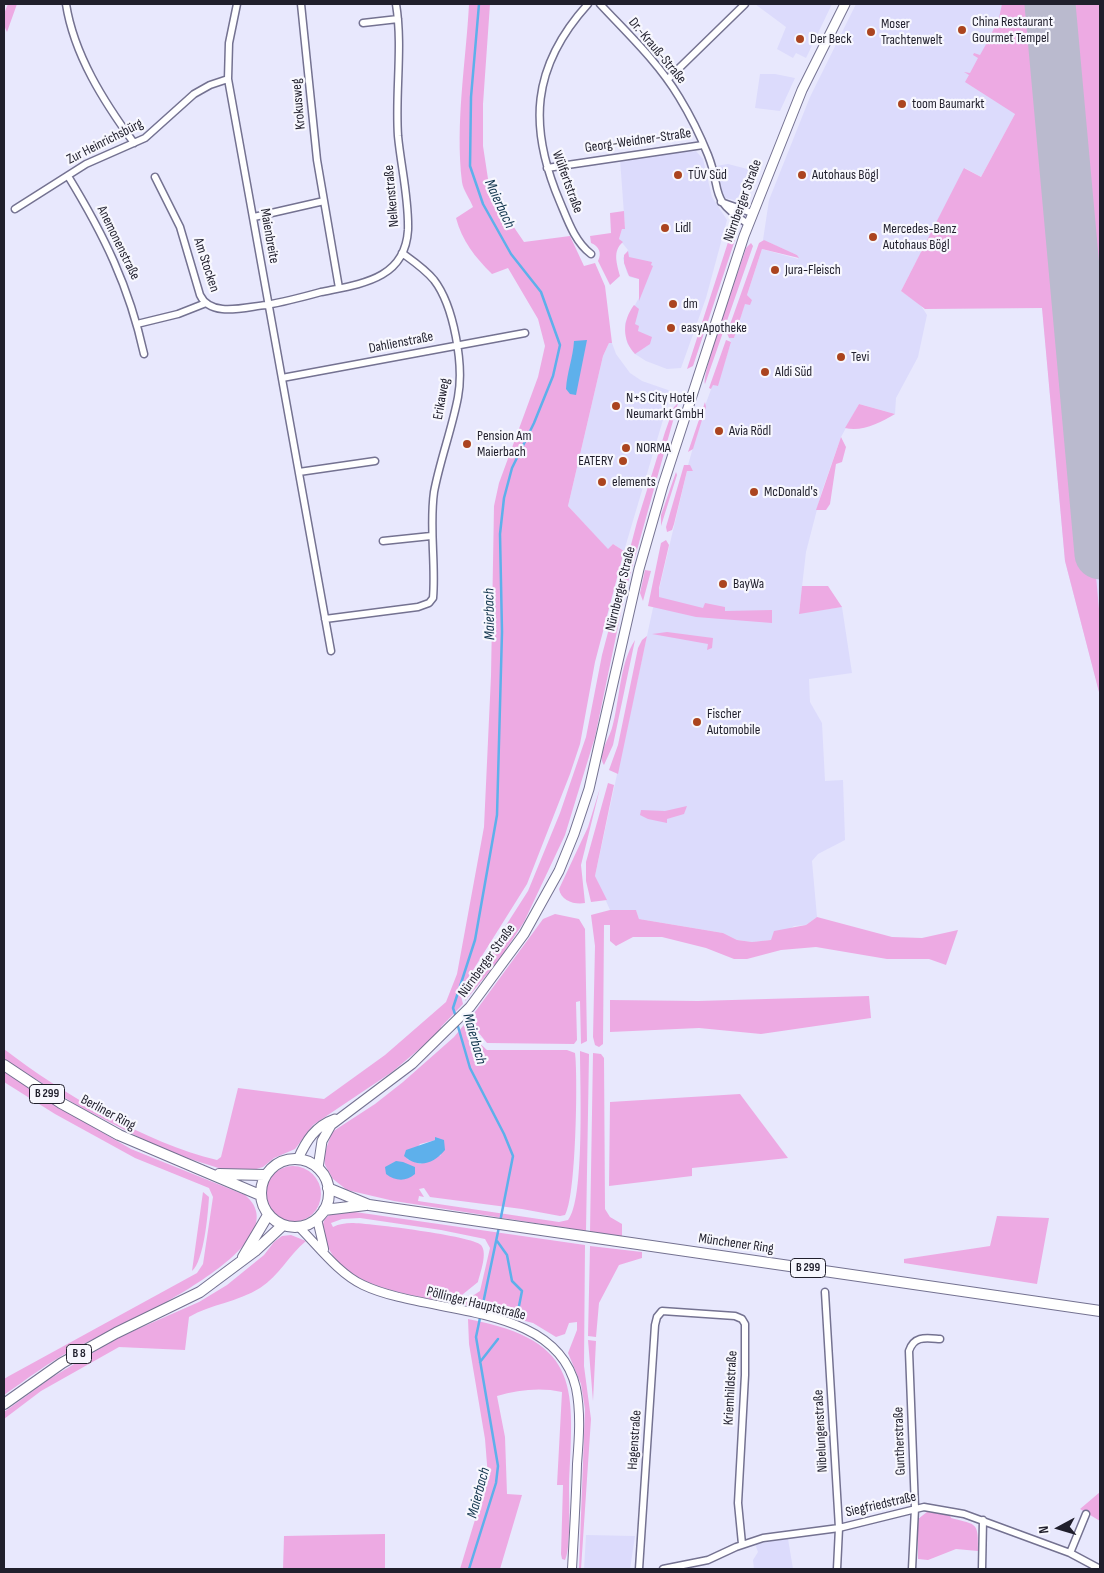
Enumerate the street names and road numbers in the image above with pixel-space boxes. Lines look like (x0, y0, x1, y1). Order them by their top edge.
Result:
street label: Dr.-Krauß-Straße (625, 15, 689, 87)
street label: Krokusweg (288, 78, 310, 130)
street label: Zur Heinrichsbürg (64, 116, 146, 168)
street label: Georg-Weidner-Straße (584, 125, 692, 157)
street label: Wülfertstraße (548, 149, 586, 215)
street label: Nürnberger Straße (720, 158, 766, 244)
street label: Nelkenstraße (381, 164, 403, 228)
street label: Anemonenstraße (93, 203, 143, 283)
street label: Maienbreite (256, 207, 282, 265)
street label: Am Stocken (189, 236, 223, 294)
street label: Dahlienstraße (367, 329, 435, 357)
street label: Erikaweg (430, 377, 454, 421)
street label: Nürnberger Straße (602, 545, 640, 633)
street label: Nürnberger Straße (455, 921, 519, 1001)
road number: B 299 (30, 1084, 64, 1104)
street label: Berliner Ring (78, 1092, 138, 1134)
street label: Münchener Ring (697, 1230, 775, 1258)
road number: B 299 (790, 1258, 826, 1278)
street label: Pöllinger Hauptstraße (425, 1284, 527, 1324)
road number: B 8 (66, 1345, 92, 1364)
street label: Kriemhildstraße (721, 1350, 741, 1426)
street label: Nibelungenstraße (810, 1389, 832, 1473)
street label: Guntherstraße (890, 1406, 910, 1476)
street label: Hagenstraße (625, 1410, 645, 1470)
street label: Siegfriedstraße (844, 1489, 918, 1521)

